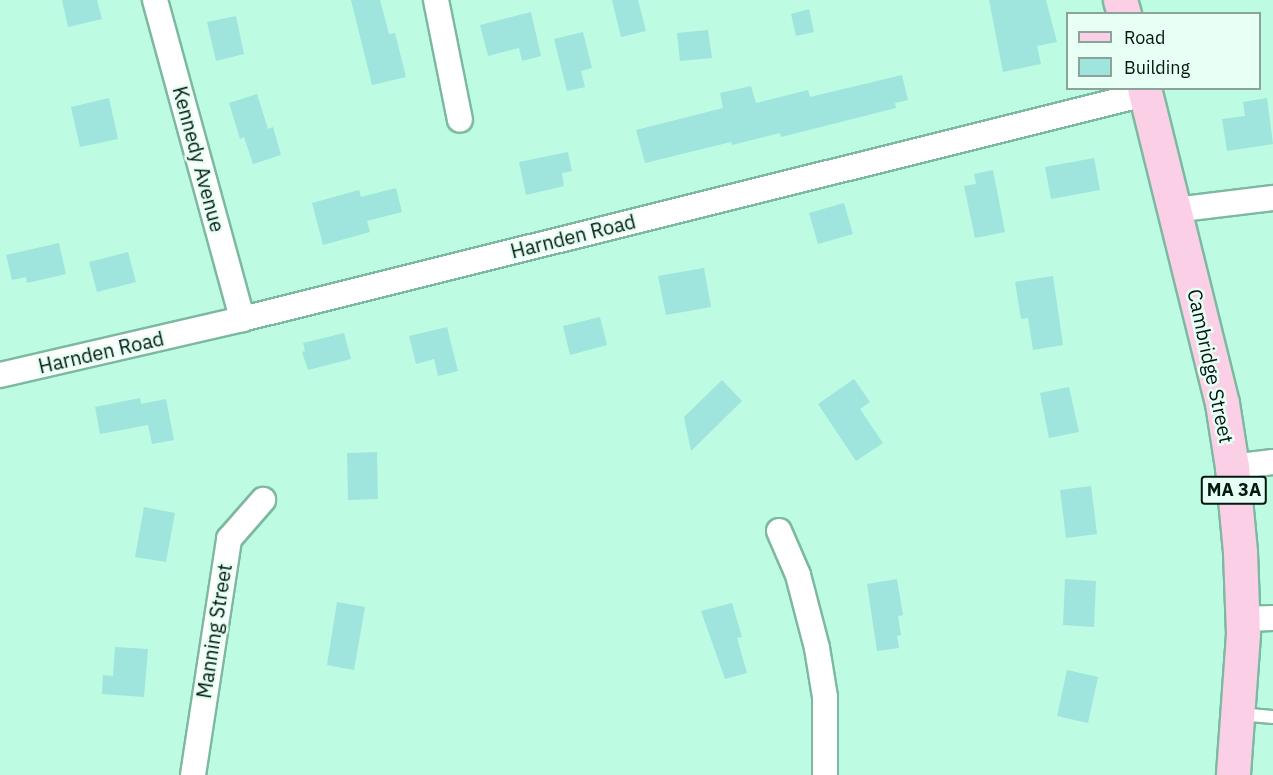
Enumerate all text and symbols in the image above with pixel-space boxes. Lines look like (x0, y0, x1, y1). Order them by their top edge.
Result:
legend (1066, 12, 1261, 90)
text: Road (1124, 26, 1165, 49)
text: Building (1124, 56, 1190, 79)
street label: Kennedy Avenue (168, 83, 230, 235)
street label: Harnden Road (508, 209, 638, 263)
street label: Cambridge Street (1183, 287, 1239, 445)
street label: Harnden Road (36, 326, 166, 378)
road number: MA 3A (1200, 475, 1268, 505)
street label: Manning Street (191, 562, 237, 700)

